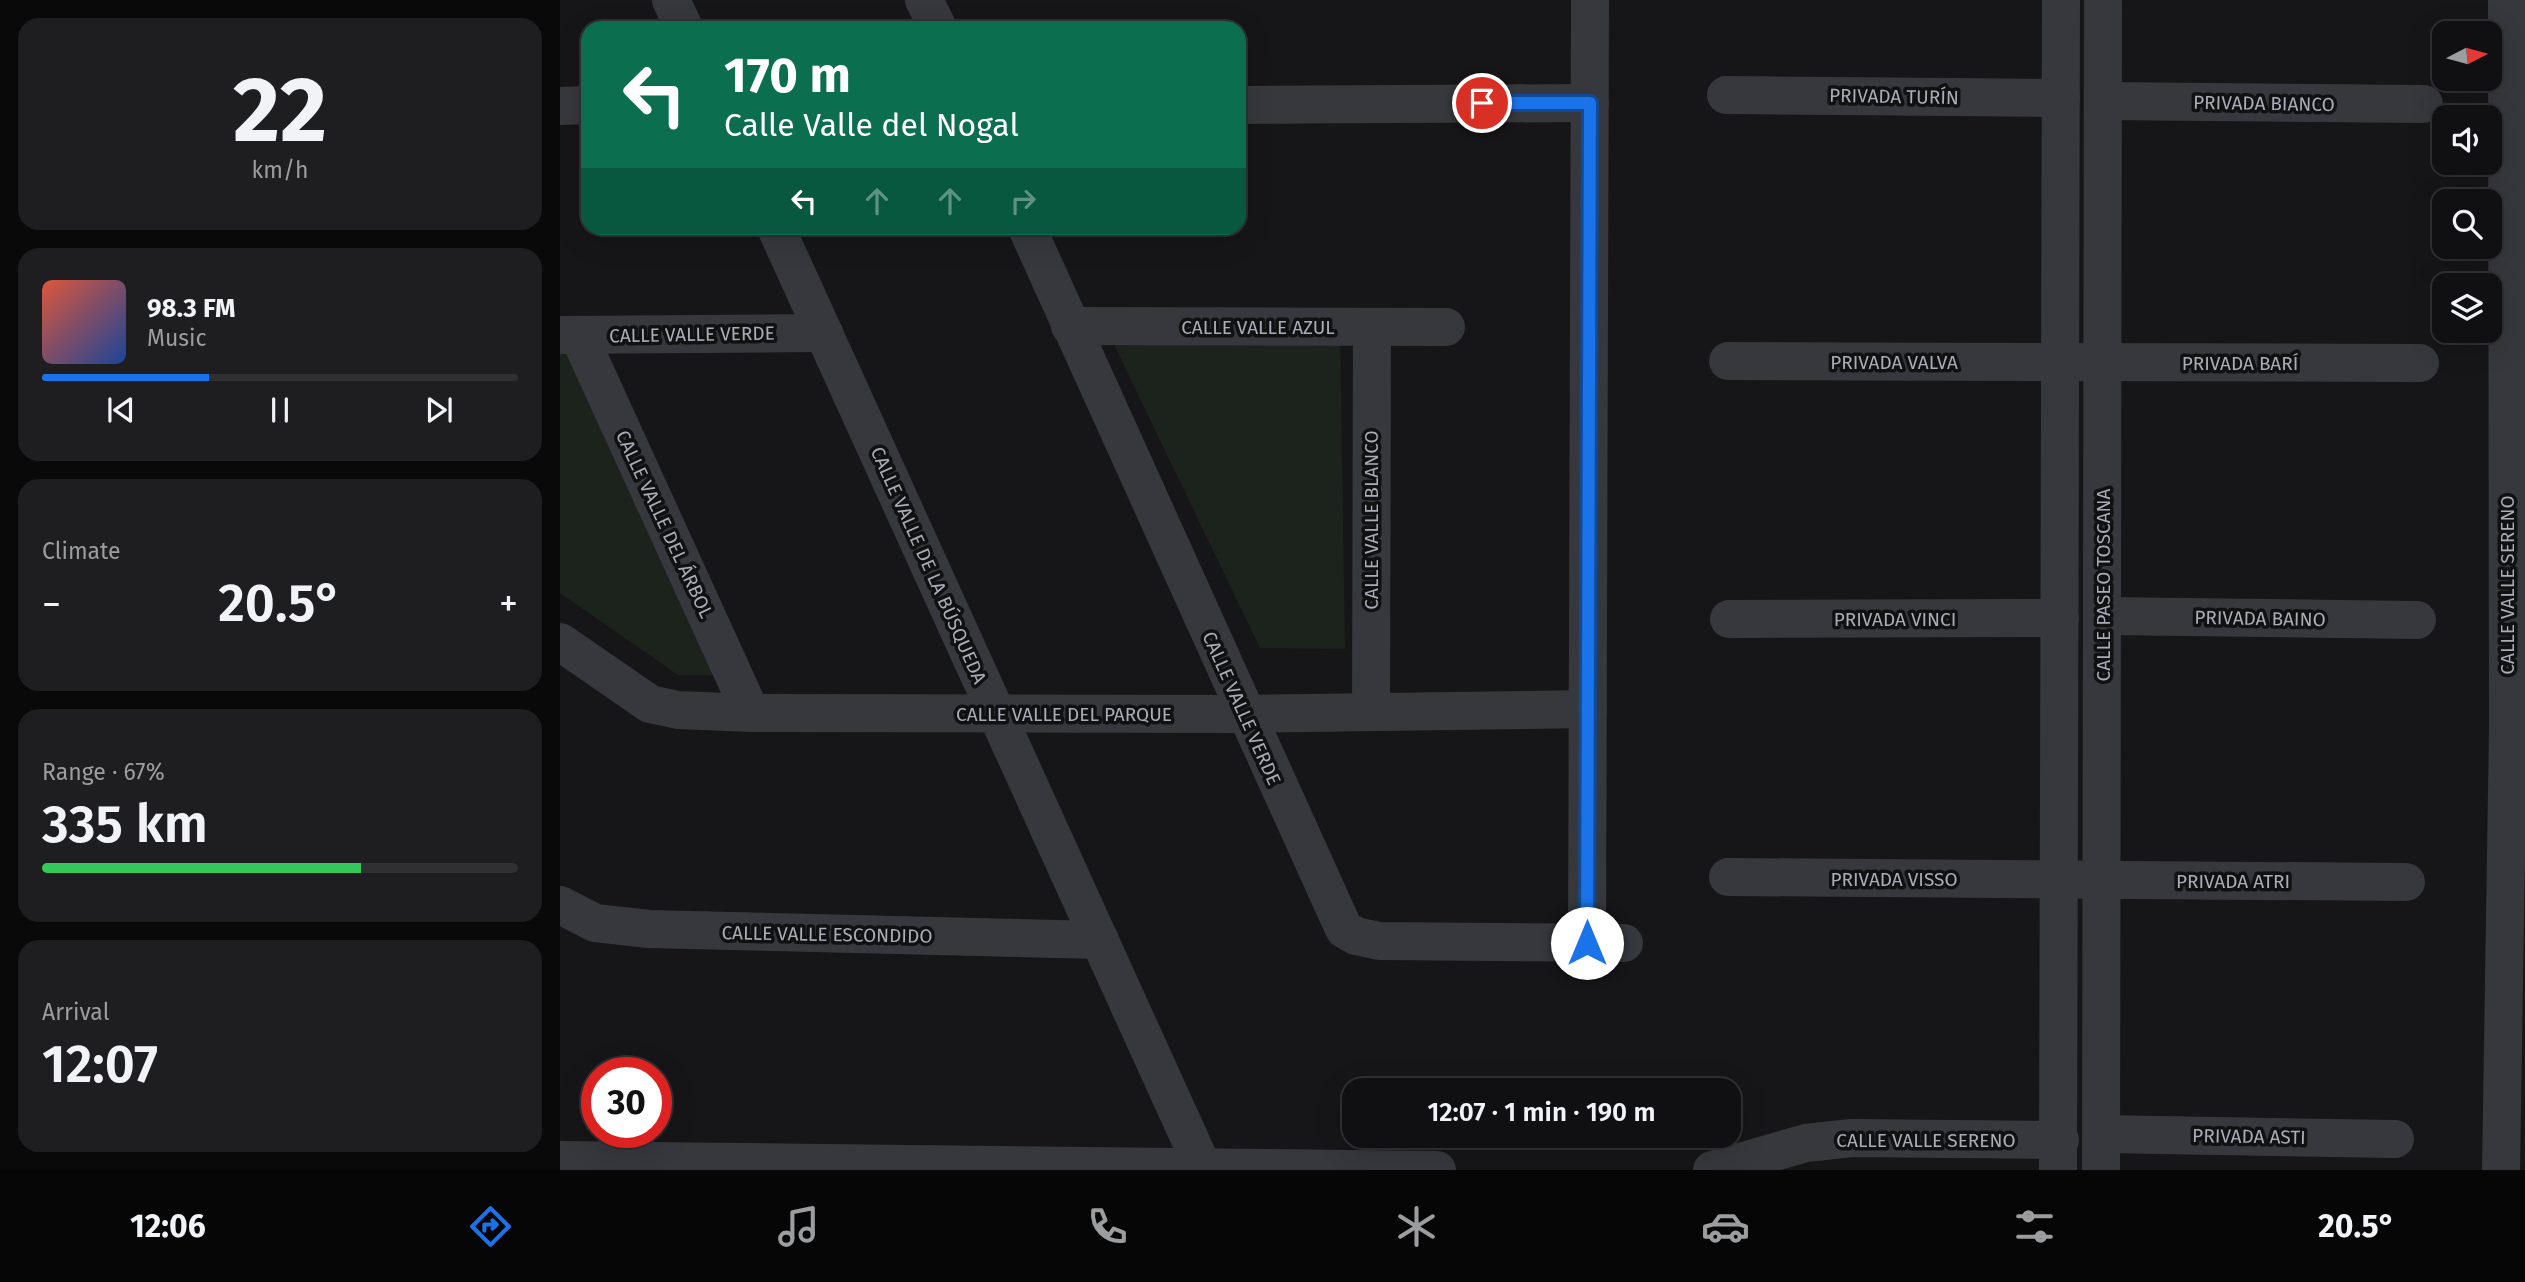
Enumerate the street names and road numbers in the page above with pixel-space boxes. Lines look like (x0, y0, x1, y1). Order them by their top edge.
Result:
street label: PRIVADA TURÍN (1829, 84, 1959, 109)
street label: PRIVADA BIANCO (2193, 91, 2335, 116)
street label: CALLE VALLE AZUL (1181, 316, 1335, 339)
street label: CALLE VALLE VERDE (609, 322, 775, 347)
street label: PRIVADA VALVA (1830, 351, 1958, 374)
street label: PRIVADA BARÍ (2182, 352, 2299, 375)
street label: CALLE VALLE DEL ÁRBOL (611, 427, 718, 622)
street label: CALLE VALLE BLANCO (1360, 430, 1383, 610)
street label: CALLE VALLE DE LA BÚSQUEDA (866, 443, 991, 687)
street label: CALLE PASEO TOSCANA (2092, 488, 2115, 681)
street label: CALLE VALLE SERENO (2496, 495, 2519, 675)
street label: PRIVADA BAINO (2194, 606, 2326, 631)
street label: PRIVADA VINCI (1834, 608, 1956, 631)
street label: CALLE VALLE VERDE (1197, 628, 1286, 789)
street label: CALLE VALLE DEL PARQUE (956, 703, 1172, 726)
street label: PRIVADA VISSO (1830, 868, 1958, 891)
street label: PRIVADA ATRI (2176, 870, 2290, 893)
street label: CALLE VALLE ESCONDIDO (721, 921, 933, 948)
street label: PRIVADA ASTI (2192, 1124, 2306, 1149)
street label: CALLE VALLE SERENO (1836, 1129, 2016, 1152)

